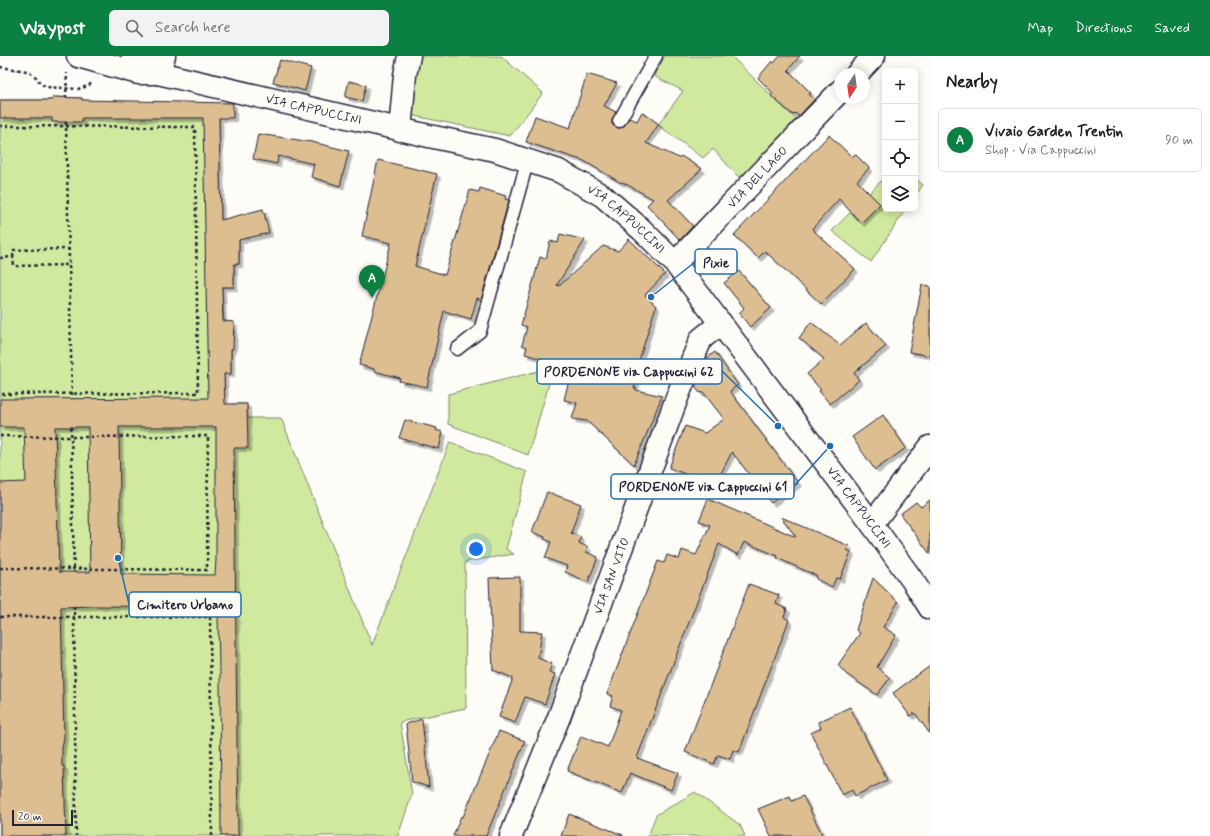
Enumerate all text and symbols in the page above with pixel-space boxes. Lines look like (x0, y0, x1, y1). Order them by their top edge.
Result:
search box (109, 10, 389, 46)
text: Waypost (20, 16, 85, 41)
icon: search (123, 17, 145, 39)
text: Search here (155, 18, 231, 38)
text: Map (1027, 19, 1053, 37)
text: Directions (1075, 19, 1133, 37)
text: Saved (1155, 19, 1190, 37)
north arrow (834, 68, 870, 104)
map controls (882, 68, 918, 212)
button: + (882, 68, 918, 104)
text: Nearby (946, 71, 998, 93)
street label: VIA CAPPUCCINI (264, 91, 363, 129)
button: − (882, 104, 918, 140)
text: Vivaio Garden Trentin (985, 122, 1123, 142)
text: A (956, 132, 964, 149)
text: 90 m (1165, 132, 1193, 149)
button: locate (882, 140, 918, 176)
text: Shop · Via Cappuccini (985, 142, 1096, 159)
street label: VIA DEL LAGO (725, 143, 792, 212)
button: layers (882, 176, 918, 212)
street label: VIA CAPPUCCINI (584, 182, 668, 257)
callout: Pixie (695, 249, 737, 274)
text: Pixie (703, 255, 729, 272)
pin: A (359, 265, 385, 298)
callout: PORDENONE via Cappuccini 62 (537, 359, 722, 384)
text: PORDENONE via Cappuccini 62 (544, 364, 714, 381)
street label: VIA CAPPUCCINI (823, 464, 894, 552)
callout: PORDENONE via Cappuccini 61 (611, 474, 794, 499)
text: PORDENONE via Cappuccini 61 (619, 479, 787, 496)
street label: VIA SAN VITO (591, 535, 634, 616)
your location (466, 539, 486, 559)
callout: Cimitero Urbano (129, 592, 241, 617)
text: Cimitero Urbano (137, 597, 233, 614)
scale bar (12, 808, 73, 827)
text: 20 m (18, 810, 41, 824)

